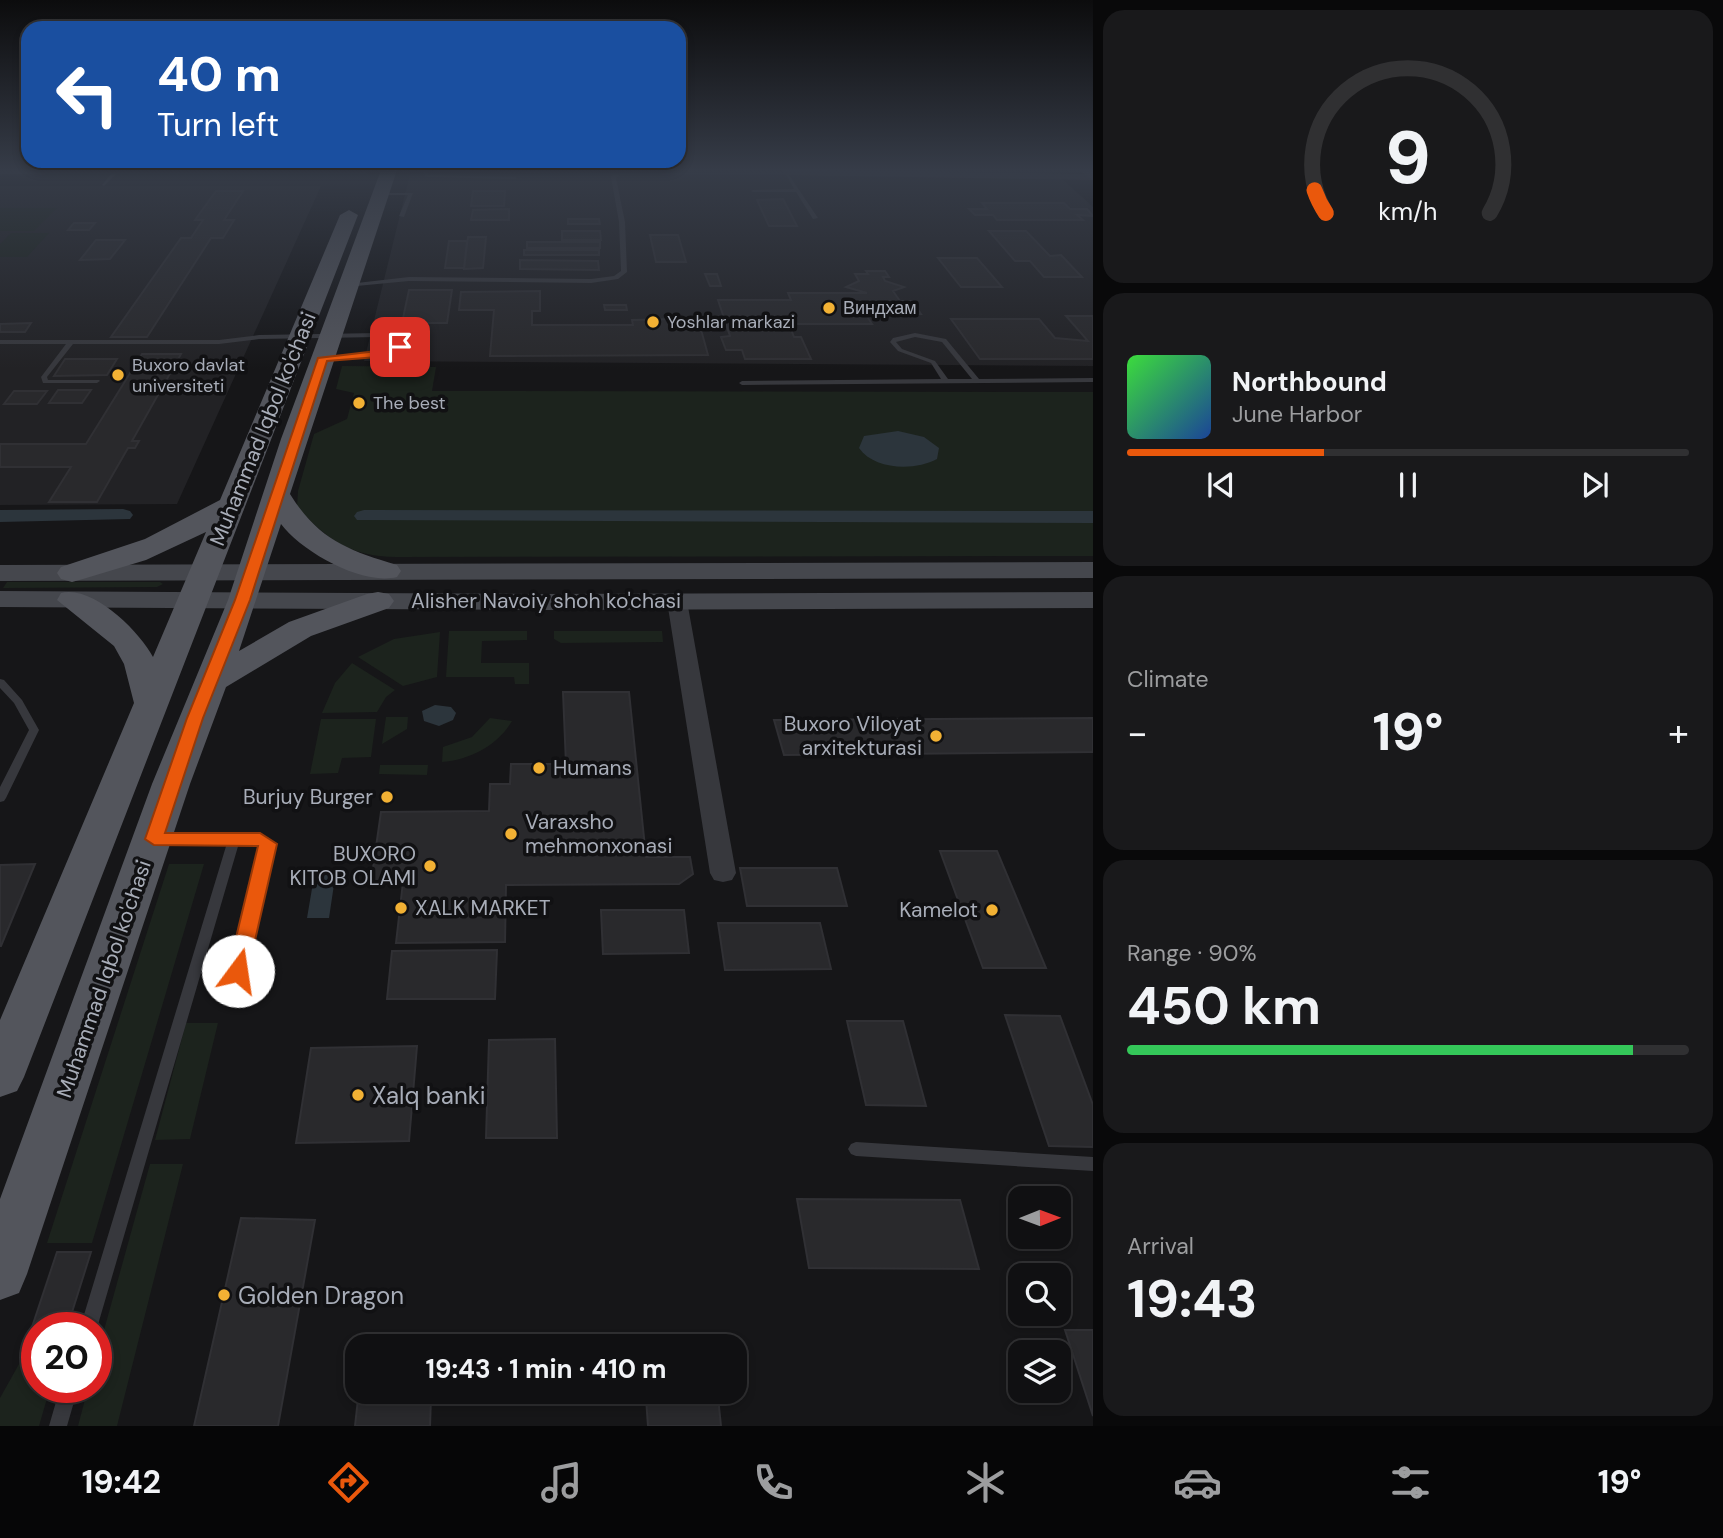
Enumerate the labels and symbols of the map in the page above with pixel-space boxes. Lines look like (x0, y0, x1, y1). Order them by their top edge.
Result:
place label: Виндхам (843, 296, 917, 320)
marker: Виндхам (821, 300, 837, 316)
street label: Muhammad Iqbol ko'chasi (203, 308, 323, 550)
place label: Yoshlar markazi (667, 310, 795, 334)
marker: Yoshlar markazi (645, 314, 661, 330)
pin (370, 317, 430, 377)
place label: Buxoro davlat universiteti (132, 353, 245, 398)
marker: Buxoro davlat universiteti (110, 367, 126, 383)
place label: The best (373, 391, 446, 415)
marker: The best (351, 395, 367, 411)
street label: Alisher Navoiy shoh ko'chasi (411, 587, 681, 615)
place label: Buxoro Viloyat arxitekturasi (784, 710, 922, 762)
marker: Buxoro Viloyat arxitekturasi (928, 728, 944, 744)
place label: Humans (553, 754, 632, 782)
marker: Humans (531, 760, 547, 776)
place label: Burjuy Burger (243, 783, 373, 811)
marker: Burjuy Burger (379, 789, 395, 805)
place label: Varaxsho mehmonxonasi (525, 808, 672, 860)
marker: Varaxsho mehmonxonasi (503, 826, 519, 842)
place label: BUXORO KITOB OLAMI (289, 840, 416, 892)
street label: Muhammad Iqbol ko'chasi (50, 856, 158, 1102)
marker: BUXORO KITOB OLAMI (422, 858, 438, 874)
place label: XALK MARKET (415, 894, 551, 922)
place label: Kamelot (899, 896, 978, 924)
marker: XALK MARKET (393, 900, 409, 916)
marker: Kamelot (984, 902, 1000, 918)
position arrow (201, 934, 275, 1008)
place label: Xalq banki (372, 1080, 486, 1111)
marker: Xalq banki (350, 1087, 366, 1103)
north arrow (1008, 1186, 1071, 1250)
place label: Golden Dragon (238, 1280, 404, 1311)
marker: Golden Dragon (216, 1287, 232, 1303)
speed limit sign: 20 (21, 1312, 112, 1403)

